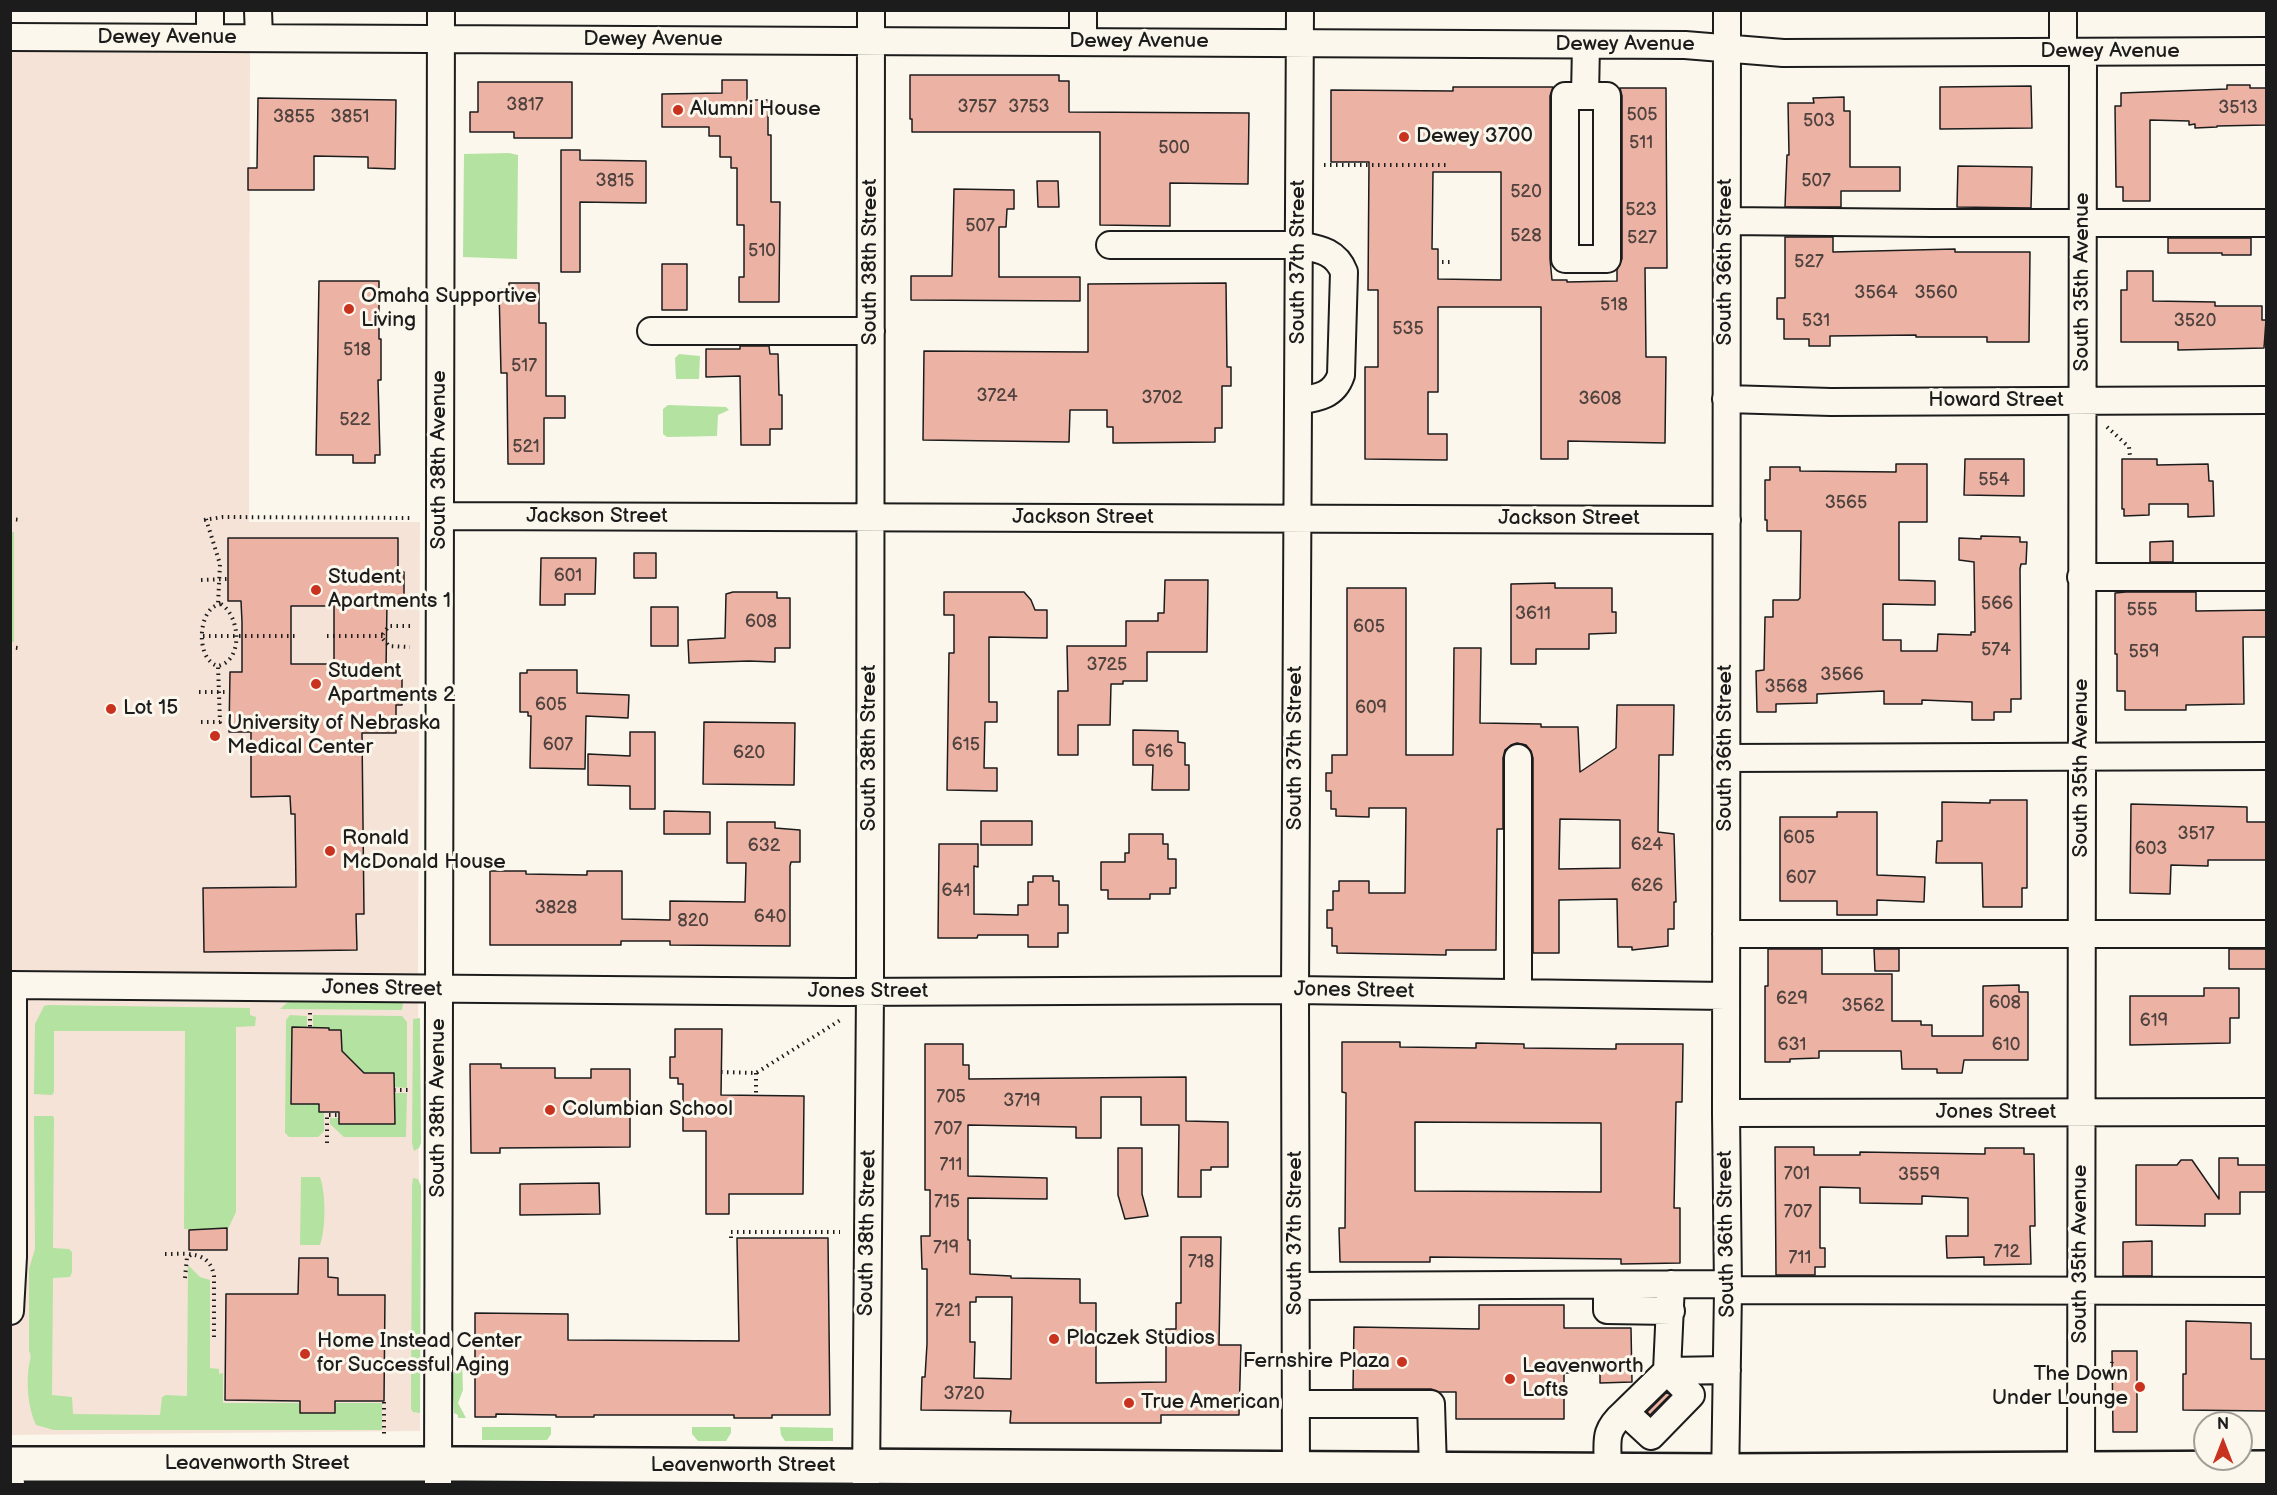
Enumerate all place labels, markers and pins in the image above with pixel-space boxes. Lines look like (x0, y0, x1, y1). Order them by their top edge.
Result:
place label: Alumni House (690, 97, 821, 123)
marker: Alumni House (671, 103, 685, 117)
place label: Dewey 3700 (1416, 124, 1533, 150)
marker: Dewey 3700 (1397, 130, 1411, 144)
place label: Omaha Supportive Living (361, 284, 537, 334)
marker: Omaha Supportive Living (342, 302, 356, 316)
place label: Student Apartments 1 (328, 565, 451, 615)
marker: Student Apartments 1 (309, 583, 323, 597)
place label: Student Apartments 2 (328, 659, 456, 709)
marker: Student Apartments 2 (309, 677, 323, 691)
place label: Lot 15 (123, 696, 178, 722)
marker: Lot 15 (104, 702, 118, 716)
place label: University of Nebraska Medical Center (227, 711, 441, 761)
marker: University of Nebraska Medical Center (208, 729, 222, 743)
place label: Ronald McDonald House (342, 826, 506, 876)
marker: Ronald McDonald House (323, 844, 337, 858)
place label: Columbian School (562, 1097, 733, 1123)
marker: Columbian School (543, 1103, 557, 1117)
place label: Placzek Studios (1066, 1326, 1215, 1352)
place label: Home Instead Center for Successful Aging (317, 1329, 521, 1379)
marker: Placzek Studios (1047, 1332, 1061, 1346)
marker: Home Instead Center for Successful Aging (298, 1347, 312, 1361)
place label: Fernshire Plaza (1243, 1349, 1390, 1375)
place label: Leavenworth Lofts (1522, 1354, 1644, 1404)
marker: Fernshire Plaza (1395, 1355, 1409, 1369)
place label: The Down Under Lounge (1992, 1362, 2128, 1412)
marker: Leavenworth Lofts (1503, 1372, 1517, 1386)
marker: The Down Under Lounge (2133, 1380, 2147, 1394)
place label: True American (1141, 1390, 1280, 1416)
marker: True American (1122, 1396, 1136, 1410)

